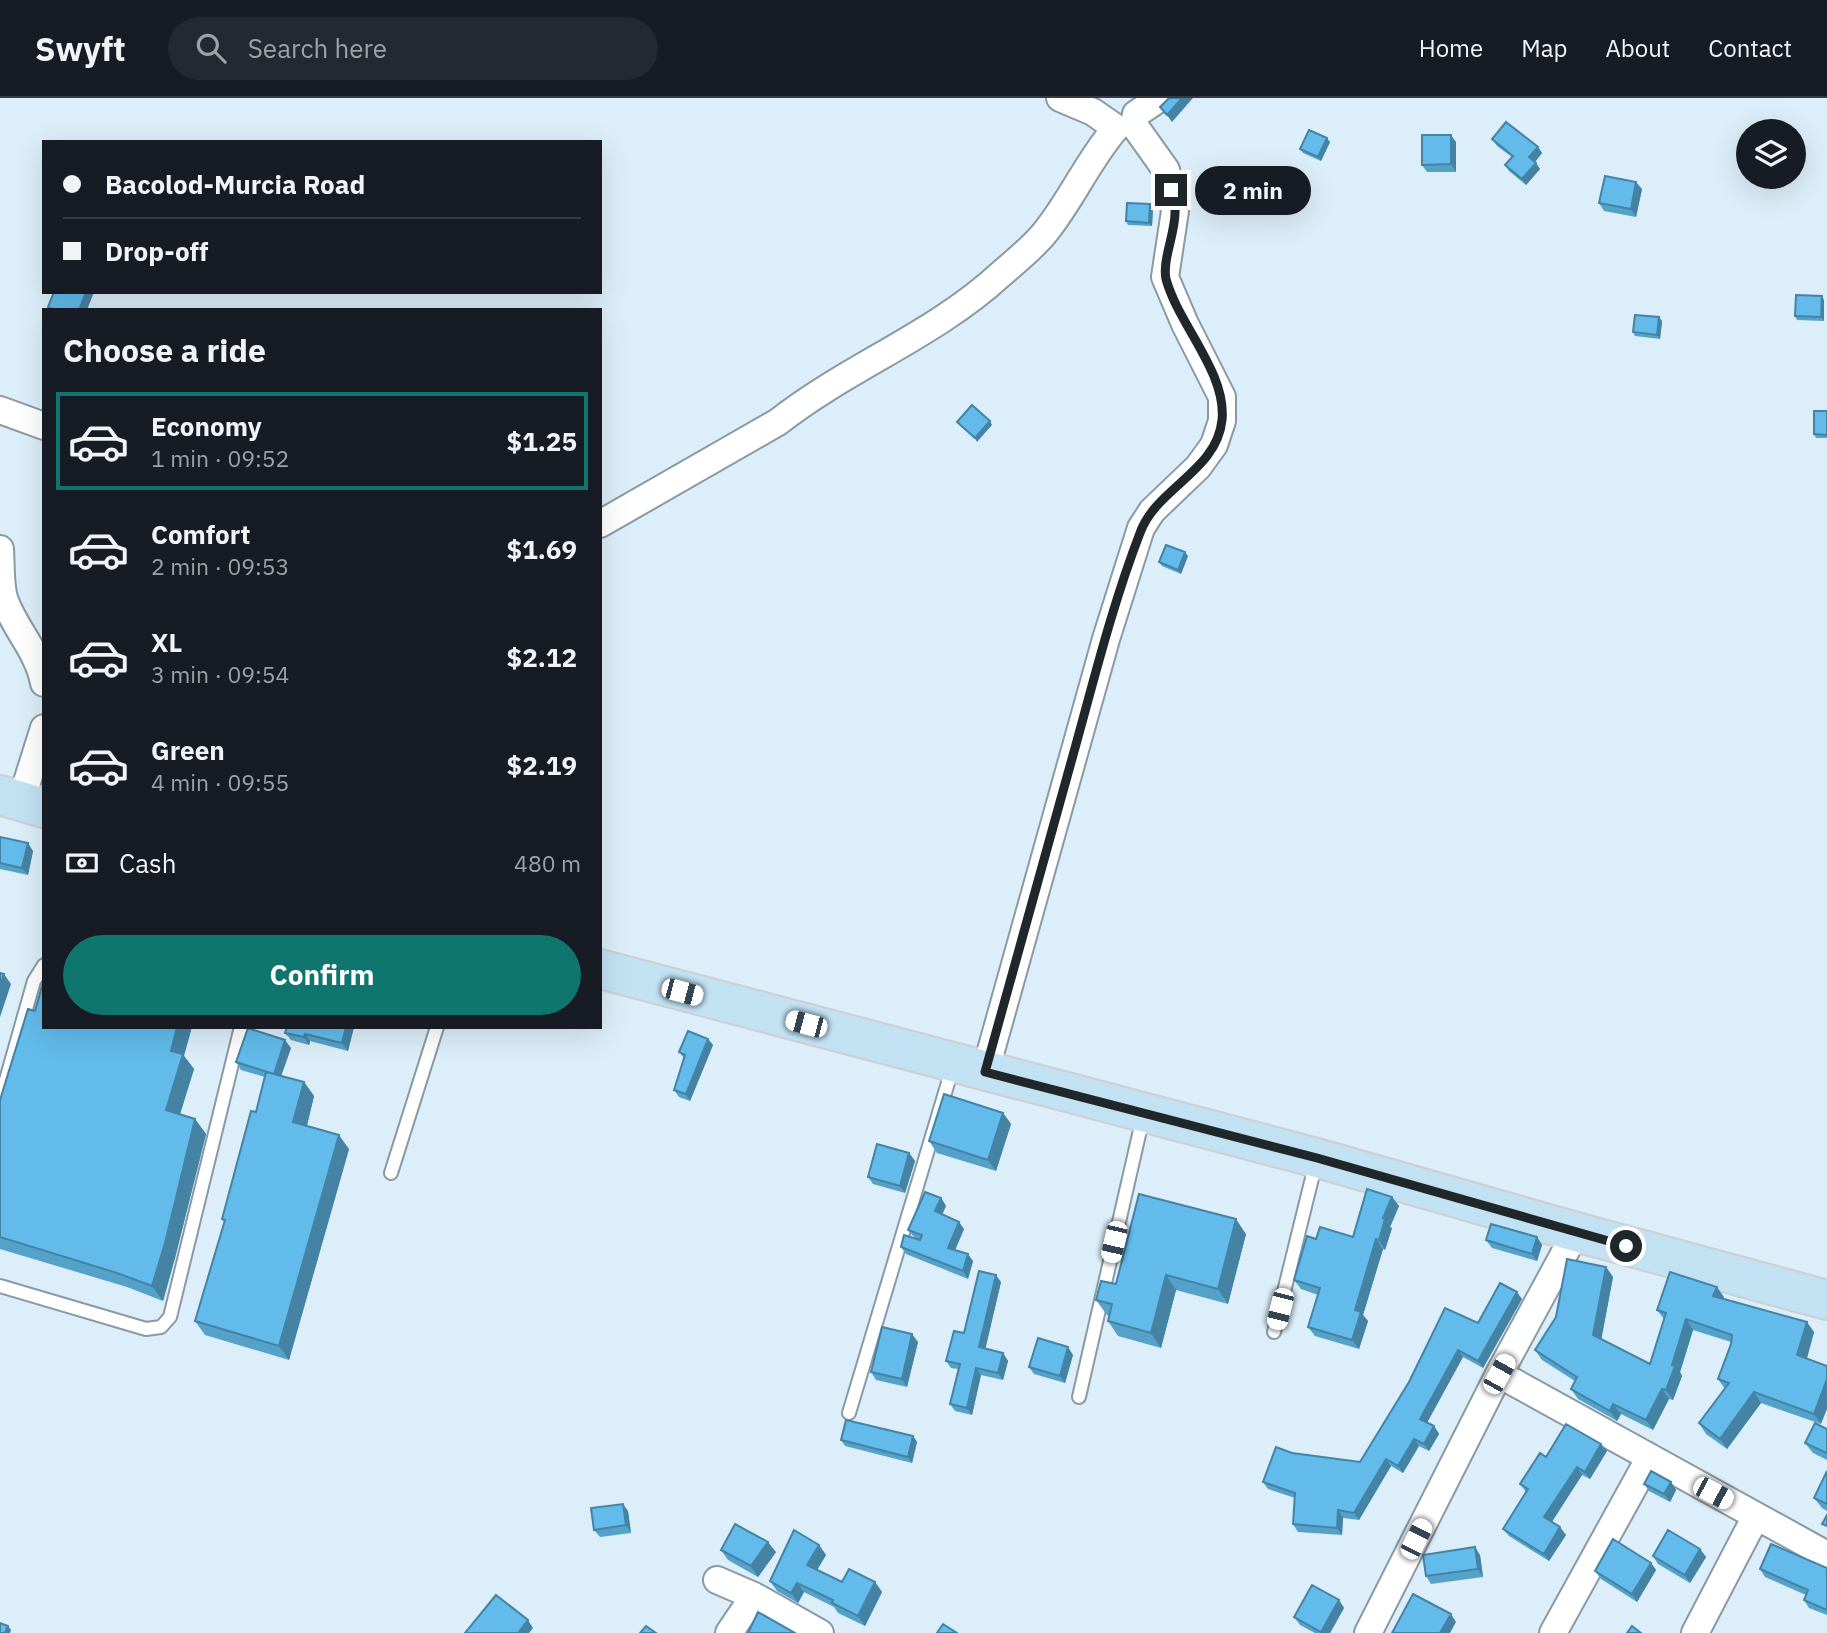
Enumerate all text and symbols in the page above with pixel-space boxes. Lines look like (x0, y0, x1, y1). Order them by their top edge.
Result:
search box (168, 17, 658, 80)
text: Swyft (35, 27, 126, 70)
icon: search (192, 29, 230, 67)
text: Search here (248, 31, 387, 65)
text: Home (1419, 32, 1483, 64)
text: Map (1521, 32, 1567, 64)
text: About (1605, 32, 1670, 64)
text: Contact (1708, 32, 1792, 64)
map controls (1736, 119, 1806, 189)
button: layers (1736, 119, 1806, 189)
callout: 2 min (1196, 166, 1311, 214)
text: Bacolod-Murcia Road (105, 167, 365, 201)
route end (1155, 174, 1187, 206)
text: 2 min (1223, 175, 1283, 205)
text: Drop-off (105, 234, 208, 268)
text: Choose a ride (63, 329, 266, 371)
text: Economy (151, 409, 262, 443)
icon: car (67, 410, 130, 473)
text: $1.25 (507, 424, 577, 458)
text: 1 min · 09:52 (151, 443, 289, 473)
text: Comfort (151, 517, 250, 551)
icon: car (67, 518, 130, 581)
text: $1.69 (507, 532, 577, 566)
text: 2 min · 09:53 (151, 551, 289, 581)
text: XL (151, 625, 182, 659)
icon: car (67, 626, 130, 689)
text: $2.12 (507, 640, 577, 674)
text: 3 min · 09:54 (151, 659, 289, 689)
text: Green (151, 733, 225, 767)
icon: car (67, 734, 130, 797)
text: $2.19 (507, 748, 577, 782)
text: 4 min · 09:55 (151, 767, 289, 797)
icon: cash (63, 844, 101, 882)
text: Cash (119, 846, 176, 880)
text: 480 m (514, 848, 581, 878)
button: Confirm (63, 935, 581, 1015)
car (659, 976, 706, 1008)
car (783, 1008, 830, 1040)
car (1100, 1219, 1129, 1265)
route start (1610, 1230, 1642, 1262)
car (1265, 1286, 1296, 1332)
car (1480, 1351, 1519, 1397)
car (1690, 1474, 1737, 1512)
car (1398, 1516, 1435, 1562)

